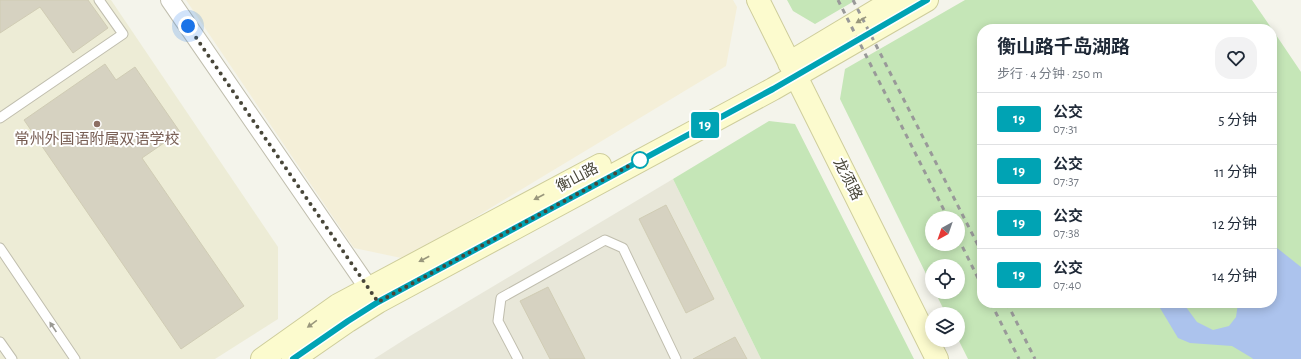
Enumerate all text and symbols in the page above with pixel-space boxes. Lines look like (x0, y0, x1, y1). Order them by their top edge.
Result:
your location (178, 16, 198, 36)
one-way arrow (855, 16, 867, 23)
button: heart (1215, 37, 1257, 79)
text: 衡山路千岛湖路 (997, 38, 1130, 57)
text: 步行 · 4 分钟 · 250 m (997, 68, 1103, 81)
text: 公交 (1053, 105, 1083, 120)
line badge: 19 (687, 112, 723, 138)
text: 19 (1013, 112, 1025, 126)
text: 5 分钟 (1218, 113, 1257, 128)
text: 19 (699, 118, 711, 132)
marker: 常州外国语附属双语学校 (92, 119, 102, 129)
text: 07:31 (1053, 123, 1078, 136)
place label: 常州外国语附属双语学校 (14, 130, 180, 147)
unlabelled marker (631, 151, 649, 169)
street label: 龙须路 (831, 155, 866, 203)
text: 公交 (1053, 157, 1083, 172)
street label: 衡山路 (553, 159, 601, 195)
text: 19 (1013, 164, 1025, 178)
text: 11 分钟 (1214, 165, 1257, 180)
text: 07:37 (1053, 175, 1079, 188)
one-way arrow (533, 194, 544, 201)
text: 公交 (1053, 209, 1083, 224)
north arrow (925, 211, 965, 251)
map controls (925, 211, 965, 347)
text: 19 (1013, 216, 1025, 230)
text: 12 分钟 (1213, 217, 1257, 232)
text: 07:38 (1053, 227, 1080, 240)
one-way arrow (418, 255, 430, 262)
button: locate (925, 259, 965, 299)
text: 公交 (1053, 261, 1083, 276)
text: 19 (1013, 268, 1025, 282)
text: 14 分钟 (1212, 269, 1257, 284)
text: 07:40 (1053, 279, 1081, 292)
button: layers (925, 307, 965, 347)
one-way arrow (306, 320, 317, 328)
one-way arrow (49, 321, 57, 332)

